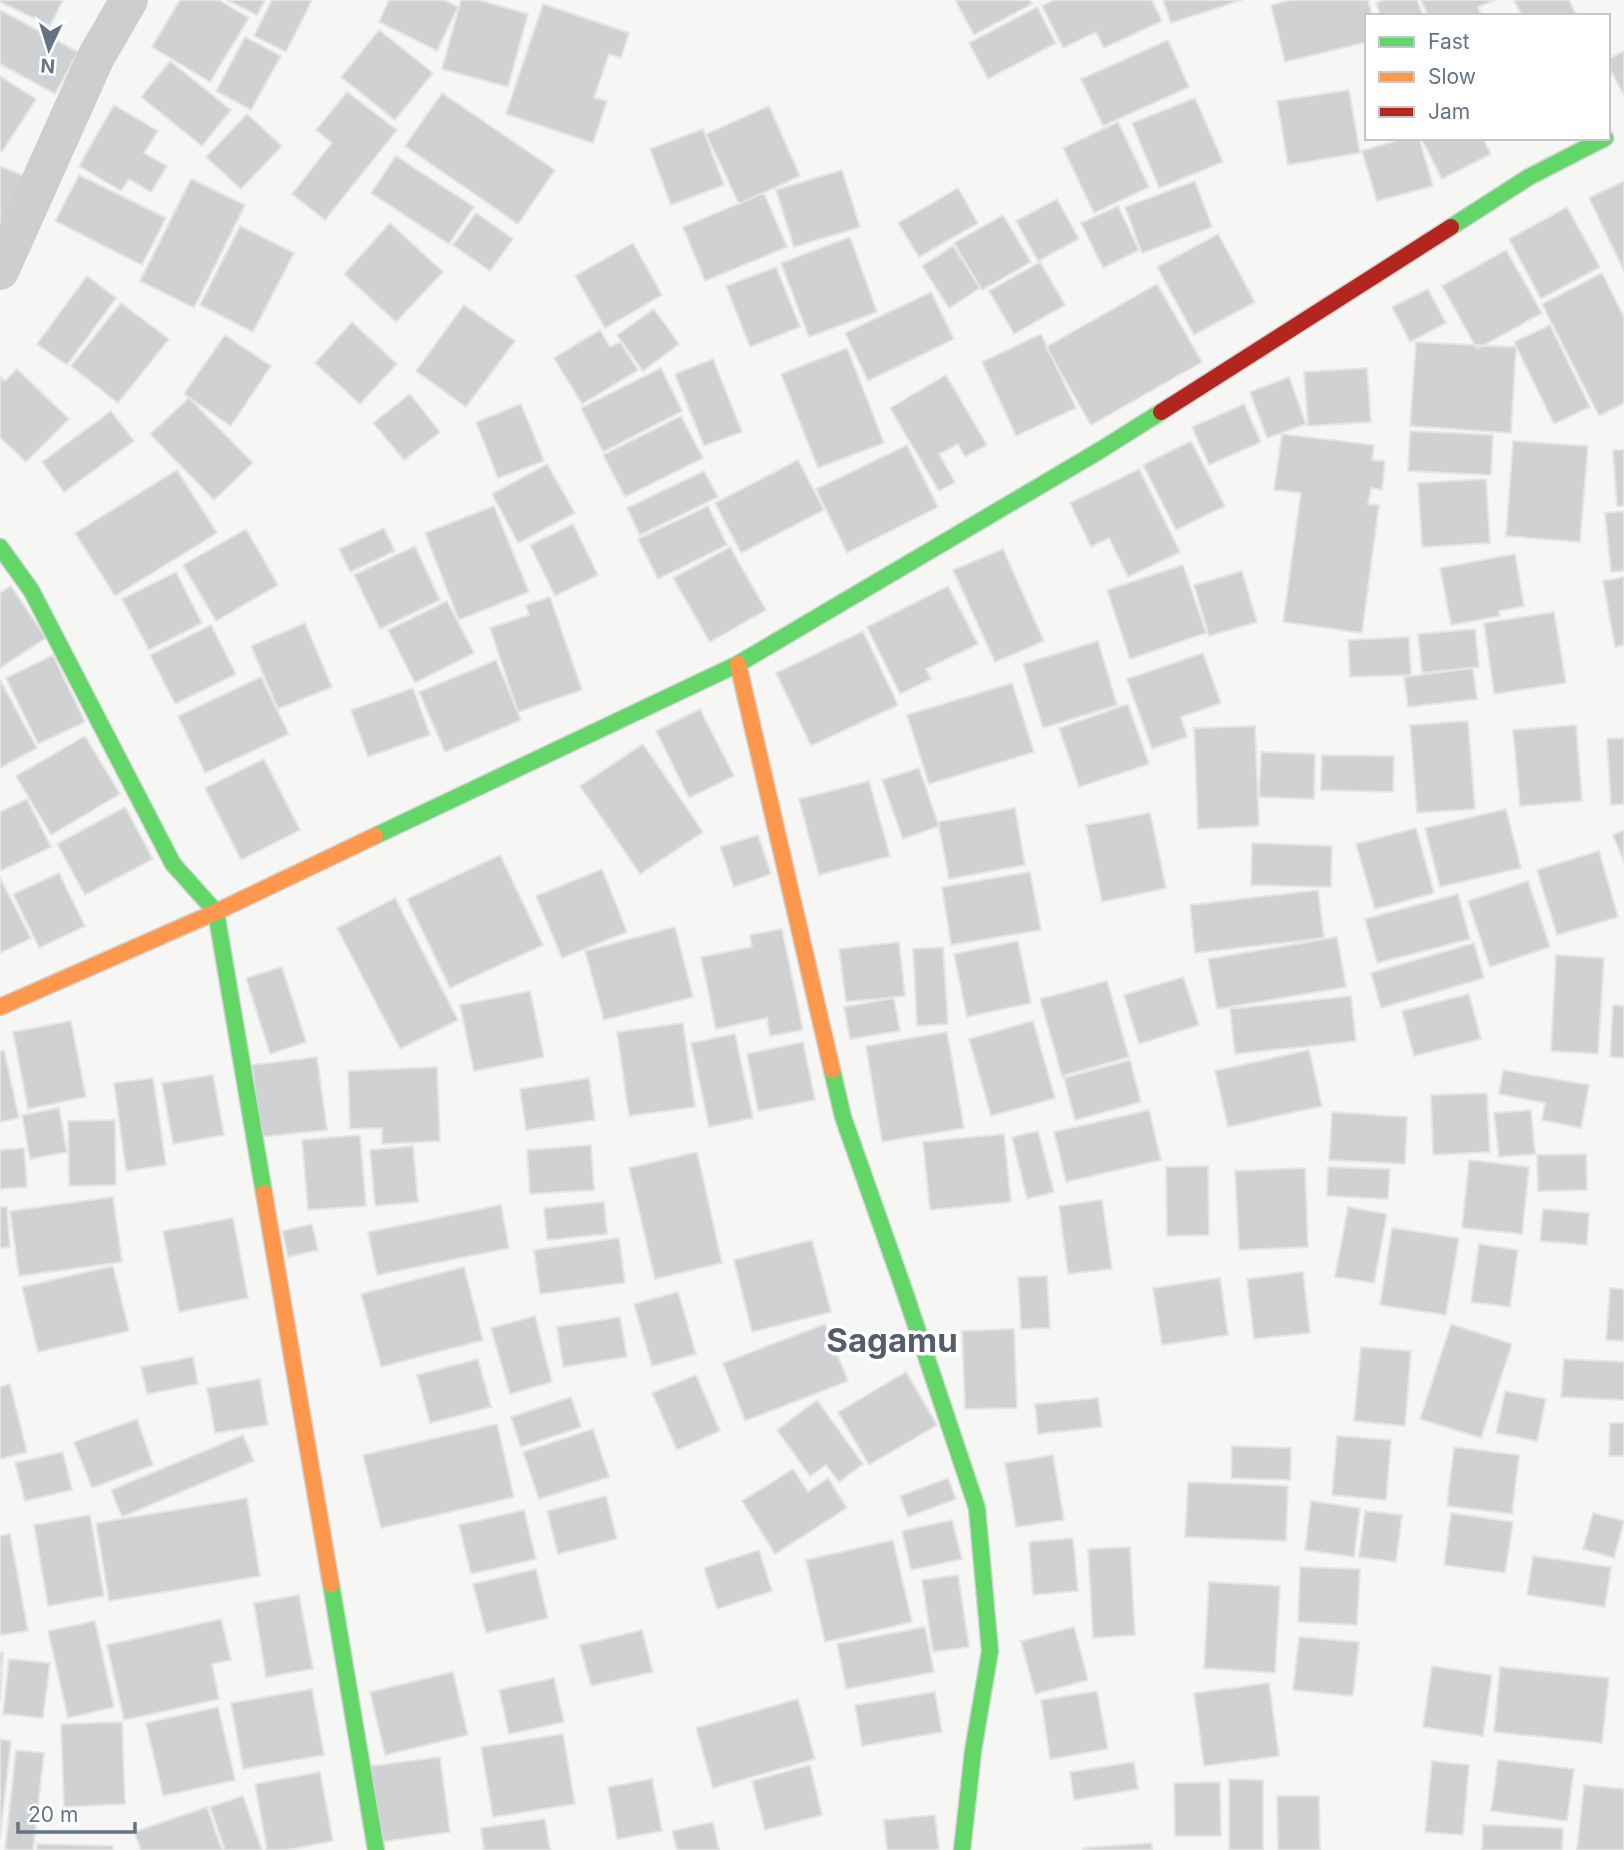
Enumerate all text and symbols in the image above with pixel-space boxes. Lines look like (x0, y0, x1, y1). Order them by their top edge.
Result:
north arrow (14, 14, 84, 84)
legend (1365, 14, 1610, 140)
text: Fast (1428, 29, 1470, 54)
text: N (40, 53, 56, 77)
text: Slow (1428, 64, 1476, 89)
text: Jam (1428, 99, 1470, 124)
district label: Sagamu (826, 1320, 958, 1360)
scale bar (18, 1790, 135, 1834)
text: 20 m (28, 1802, 78, 1827)

